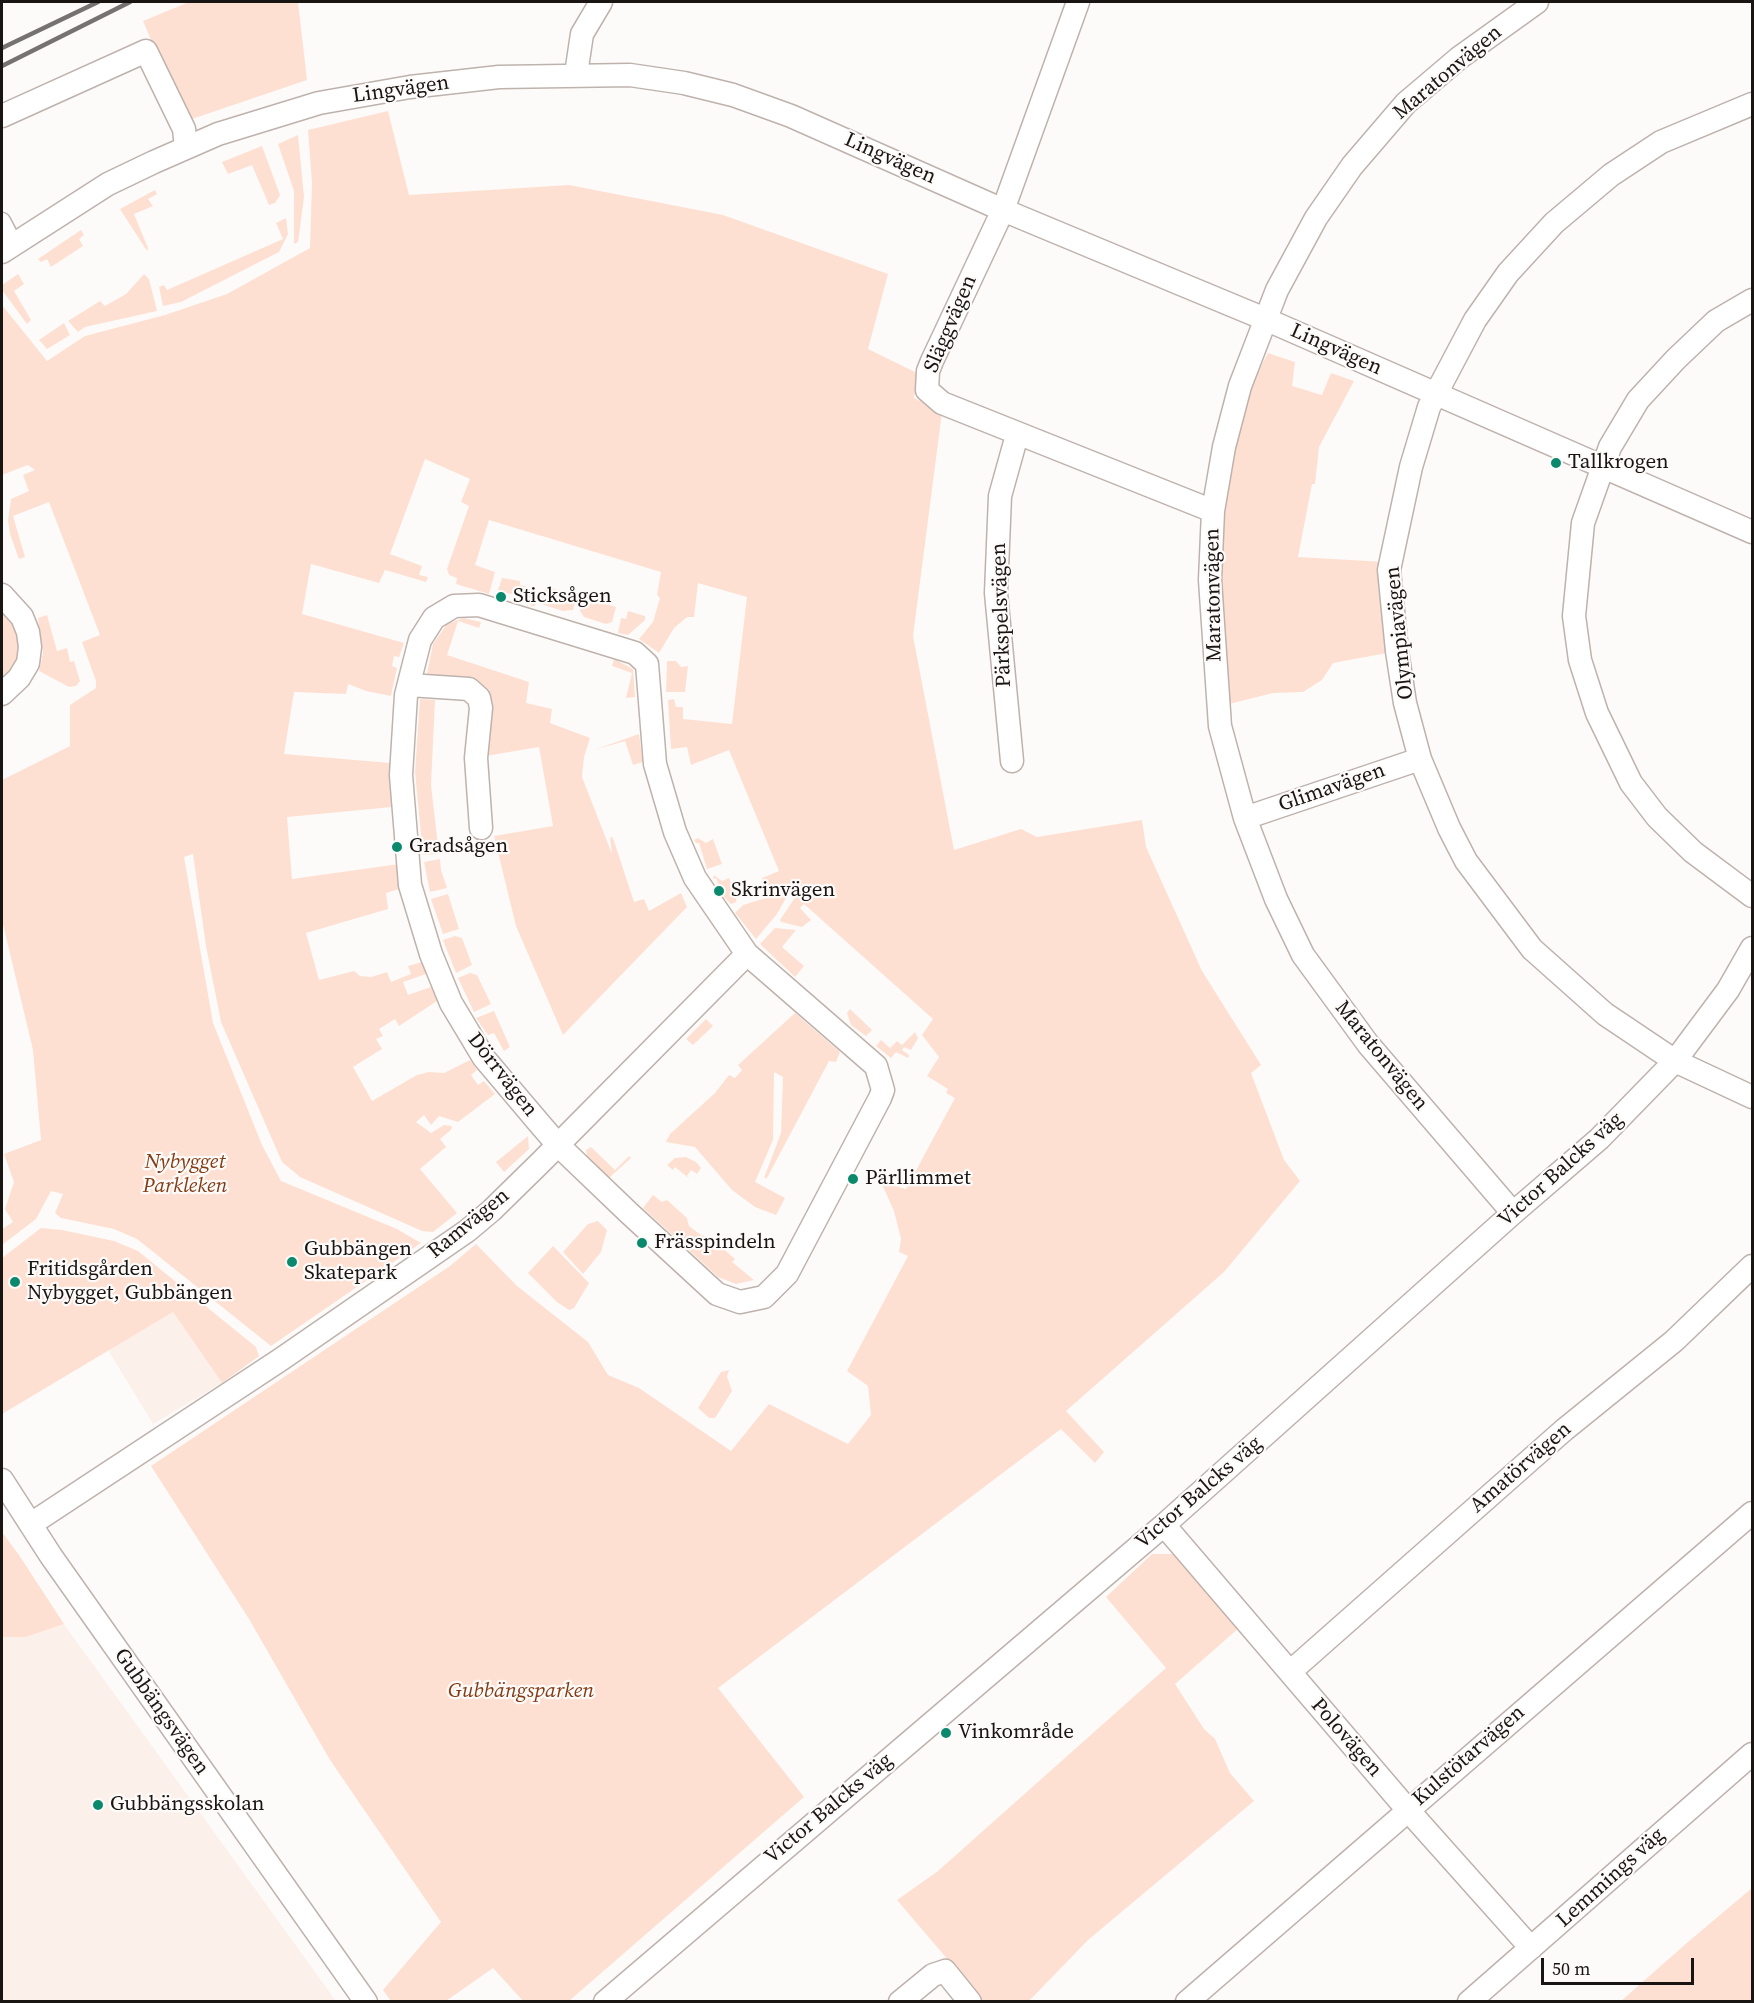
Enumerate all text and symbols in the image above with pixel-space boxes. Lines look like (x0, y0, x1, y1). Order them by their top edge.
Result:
street label: Maratonvägen (1389, 20, 1507, 126)
street label: Lingvägen (351, 71, 451, 109)
street label: Lingvägen (840, 128, 940, 190)
street label: Släggvägen (919, 271, 983, 377)
street label: Lingvägen (1286, 319, 1386, 381)
place label: Tallkrogen (1568, 450, 1669, 476)
marker: Tallkrogen (1549, 456, 1563, 470)
street label: Maratonvägen (1200, 528, 1228, 662)
street label: Pärkspelsvägen (987, 542, 1017, 688)
street label: Olympiavägen (1380, 565, 1420, 701)
place label: Sticksågen (513, 584, 612, 610)
marker: Sticksågen (494, 590, 508, 604)
street label: Glimavägen (1275, 758, 1389, 818)
place label: Gradsågen (409, 834, 508, 860)
marker: Gradsågen (390, 840, 404, 854)
place label: Skrinvägen (731, 878, 835, 904)
marker: Skrinvägen (712, 884, 726, 898)
street label: Maratonvägen (1329, 996, 1433, 1116)
street label: Dörrvägen (462, 1028, 542, 1122)
street label: Victor Balcks väg (1493, 1107, 1629, 1233)
park label: Nybygget Parkleken (143, 1150, 227, 1200)
place label: Pärllimmet (865, 1166, 971, 1192)
marker: Pärllimmet (846, 1172, 860, 1186)
street label: Ramvägen (423, 1184, 515, 1264)
place label: Frässpindeln (654, 1230, 776, 1256)
marker: Frässpindeln (635, 1236, 649, 1250)
place label: Gubbängen Skatepark (304, 1237, 412, 1287)
marker: Gubbängen Skatepark (285, 1255, 299, 1269)
place label: Fritidsgården Nybygget, Gubbängen (27, 1257, 233, 1307)
marker: Fritidsgården Nybygget, Gubbängen (8, 1275, 22, 1289)
street label: Amatörvägen (1465, 1417, 1577, 1519)
street label: Victor Balcks väg (1131, 1431, 1267, 1555)
street label: Gubbängsvägen (108, 1644, 214, 1780)
park label: Gubbängsparken (448, 1679, 594, 1705)
street label: Polovägen (1305, 1694, 1387, 1782)
street label: Kulstötarvägen (1408, 1700, 1530, 1812)
place label: Vinkområde (958, 1720, 1074, 1746)
marker: Vinkområde (939, 1726, 953, 1740)
street label: Victor Balcks väg (760, 1748, 898, 1870)
place label: Gubbängsskolan (110, 1792, 265, 1818)
marker: Gubbängsskolan (91, 1798, 105, 1812)
street label: Lemmings väg (1552, 1823, 1670, 1933)
scale bar (1544, 1946, 1697, 1984)
text: 50 m (1552, 1956, 1590, 1981)

